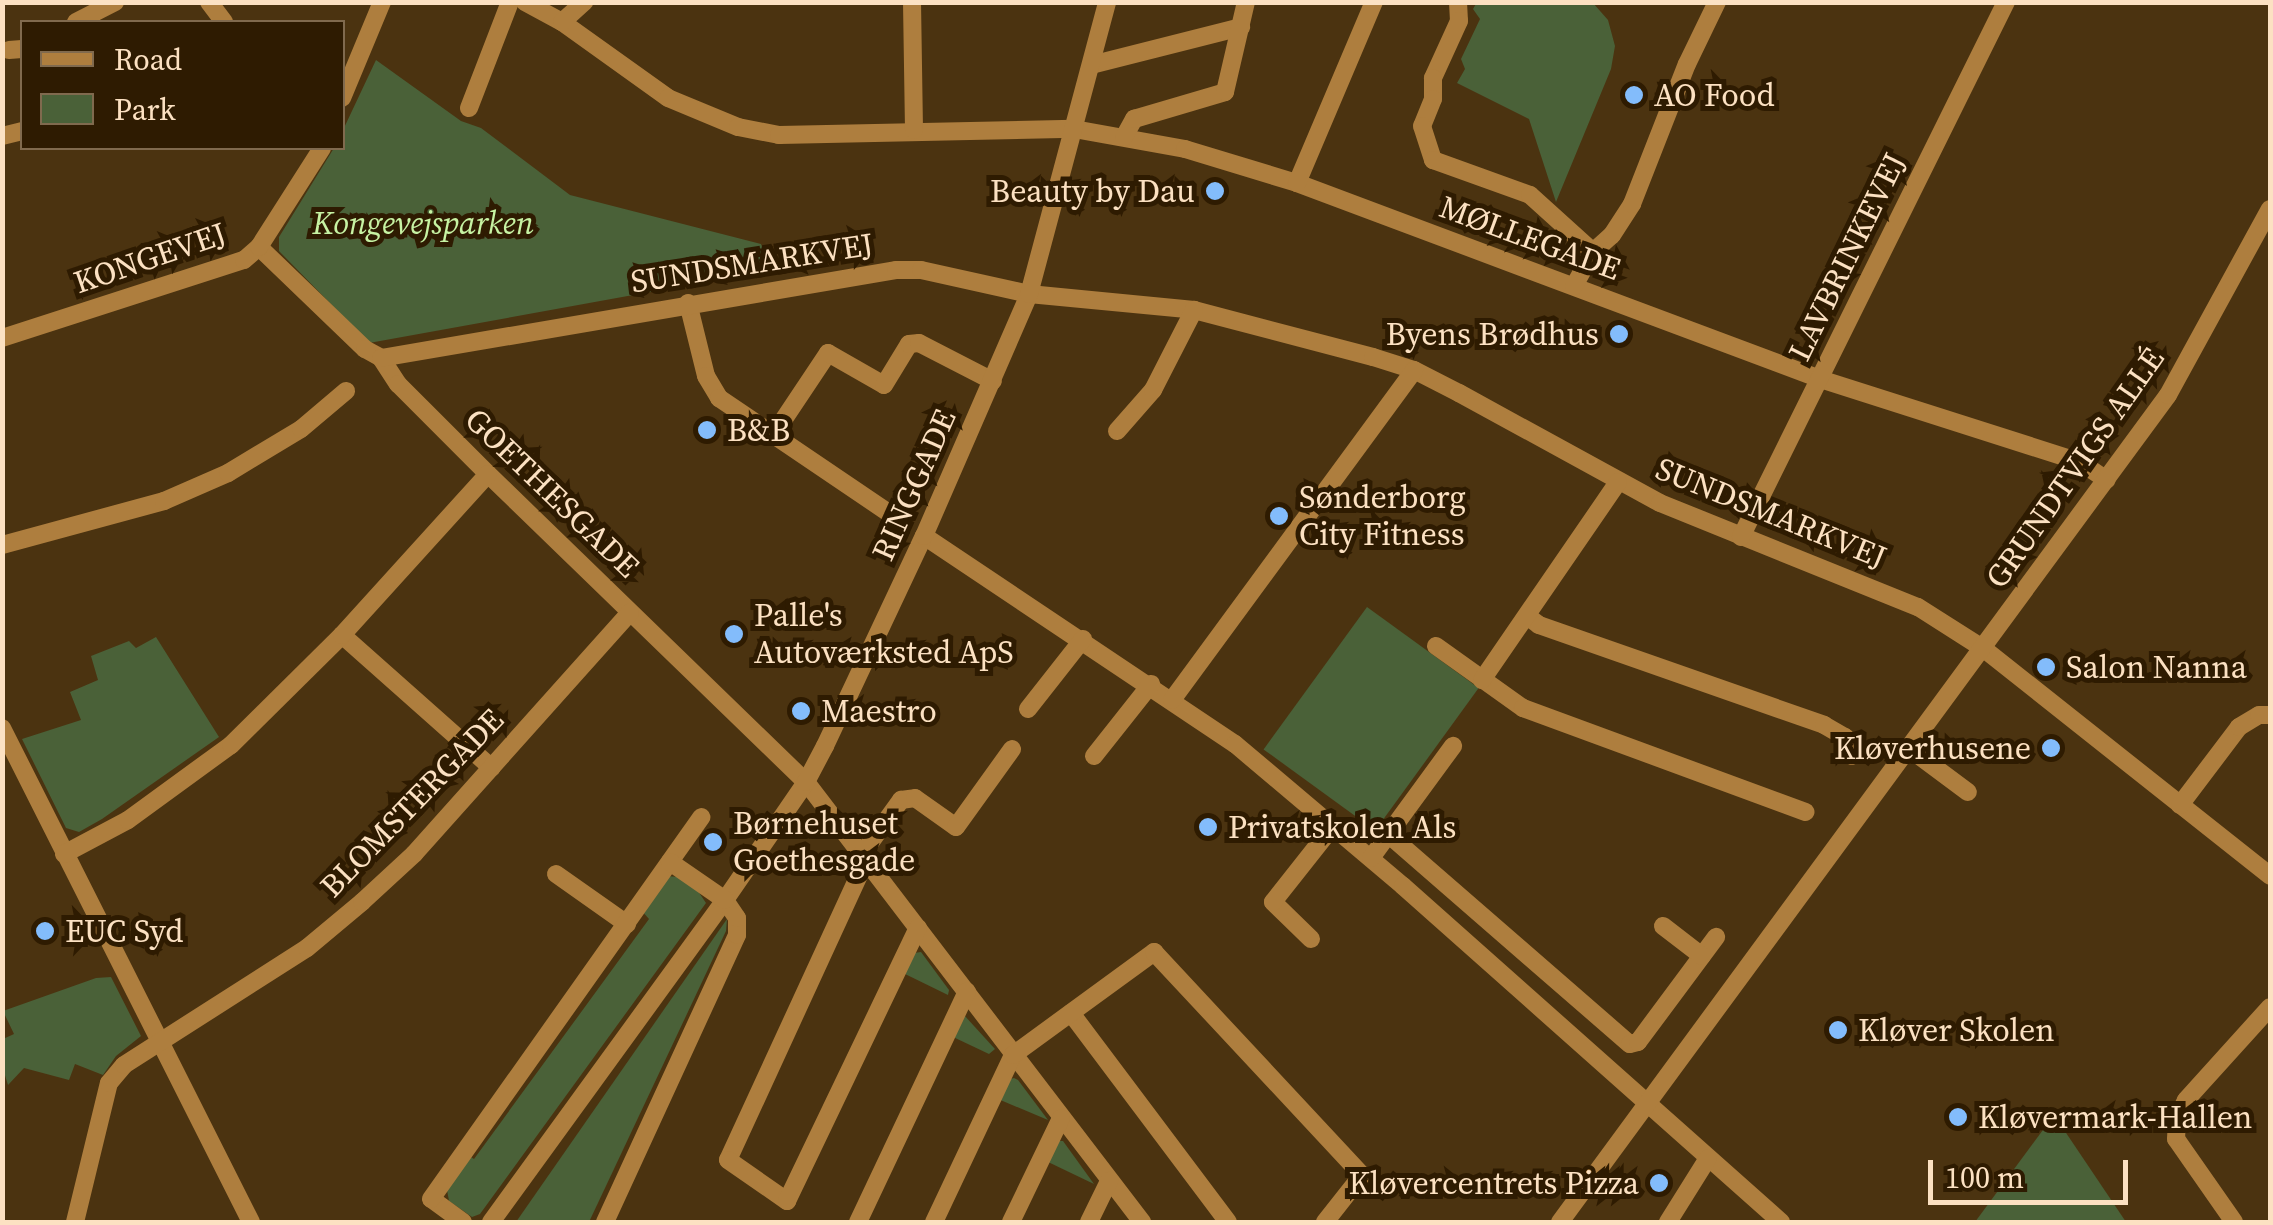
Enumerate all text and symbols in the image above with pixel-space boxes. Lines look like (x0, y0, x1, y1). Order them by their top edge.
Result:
legend (20, 20, 345, 150)
text: Road (114, 39, 182, 80)
place label: AO Food (1654, 76, 1775, 114)
marker: AO Food (1623, 84, 1645, 106)
text: Park (114, 89, 176, 130)
street label: LAVBRINKEVEJ (1780, 147, 1914, 367)
place label: Beauty by Dau (990, 172, 1195, 210)
marker: Beauty by Dau (1204, 180, 1226, 202)
street label: MØLLEGADE (1434, 188, 1626, 288)
park label: Kongevejsparken (312, 204, 534, 242)
street label: KONGEVEJ (69, 214, 231, 302)
street label: SUNDSMARKVEJ (628, 225, 876, 301)
place label: Byens Brødhus (1386, 315, 1599, 353)
marker: Byens Brødhus (1608, 323, 1630, 345)
street label: GRUNDTVIGS ALLÉ (1978, 341, 2172, 595)
street label: GOETHESGADE (457, 400, 647, 586)
street label: RINGGADE (864, 404, 964, 566)
place label: B&B (727, 411, 790, 449)
marker: B&B (696, 419, 718, 441)
street label: SUNDSMARKVEJ (1650, 449, 1892, 577)
place label: Sønderborg City Fitness (1299, 479, 1466, 554)
marker: Sønderborg City Fitness (1268, 505, 1290, 527)
place label: Palle's Autoværksted ApS (754, 597, 1014, 672)
marker: Palle's Autoværksted ApS (723, 623, 745, 645)
place label: Salon Nanna (2066, 648, 2247, 686)
marker: Salon Nanna (2035, 656, 2057, 678)
place label: Maestro (821, 692, 937, 730)
marker: Maestro (790, 700, 812, 722)
street label: BLOMSTERGADE (312, 701, 512, 905)
place label: Kløverhusene (1834, 729, 2031, 767)
marker: Kløverhusene (2040, 737, 2062, 759)
place label: Børnehuset Goethesgade (733, 805, 915, 880)
place label: Privatskolen Als (1228, 808, 1457, 846)
marker: Privatskolen Als (1197, 816, 1219, 838)
marker: Børnehuset Goethesgade (702, 831, 724, 853)
place label: EUC Syd (65, 912, 183, 950)
marker: EUC Syd (34, 920, 56, 942)
place label: Kløver Skolen (1858, 1011, 2055, 1049)
marker: Kløver Skolen (1827, 1019, 1849, 1041)
place label: Kløvermark-Hallen (1978, 1098, 2252, 1136)
marker: Kløvermark-Hallen (1947, 1106, 1969, 1128)
scale bar (1933, 1140, 2133, 1202)
text: 100 m (1945, 1157, 2024, 1198)
place label: Kløvercentrets Pizza (1348, 1164, 1639, 1202)
marker: Kløvercentrets Pizza (1648, 1172, 1670, 1194)

